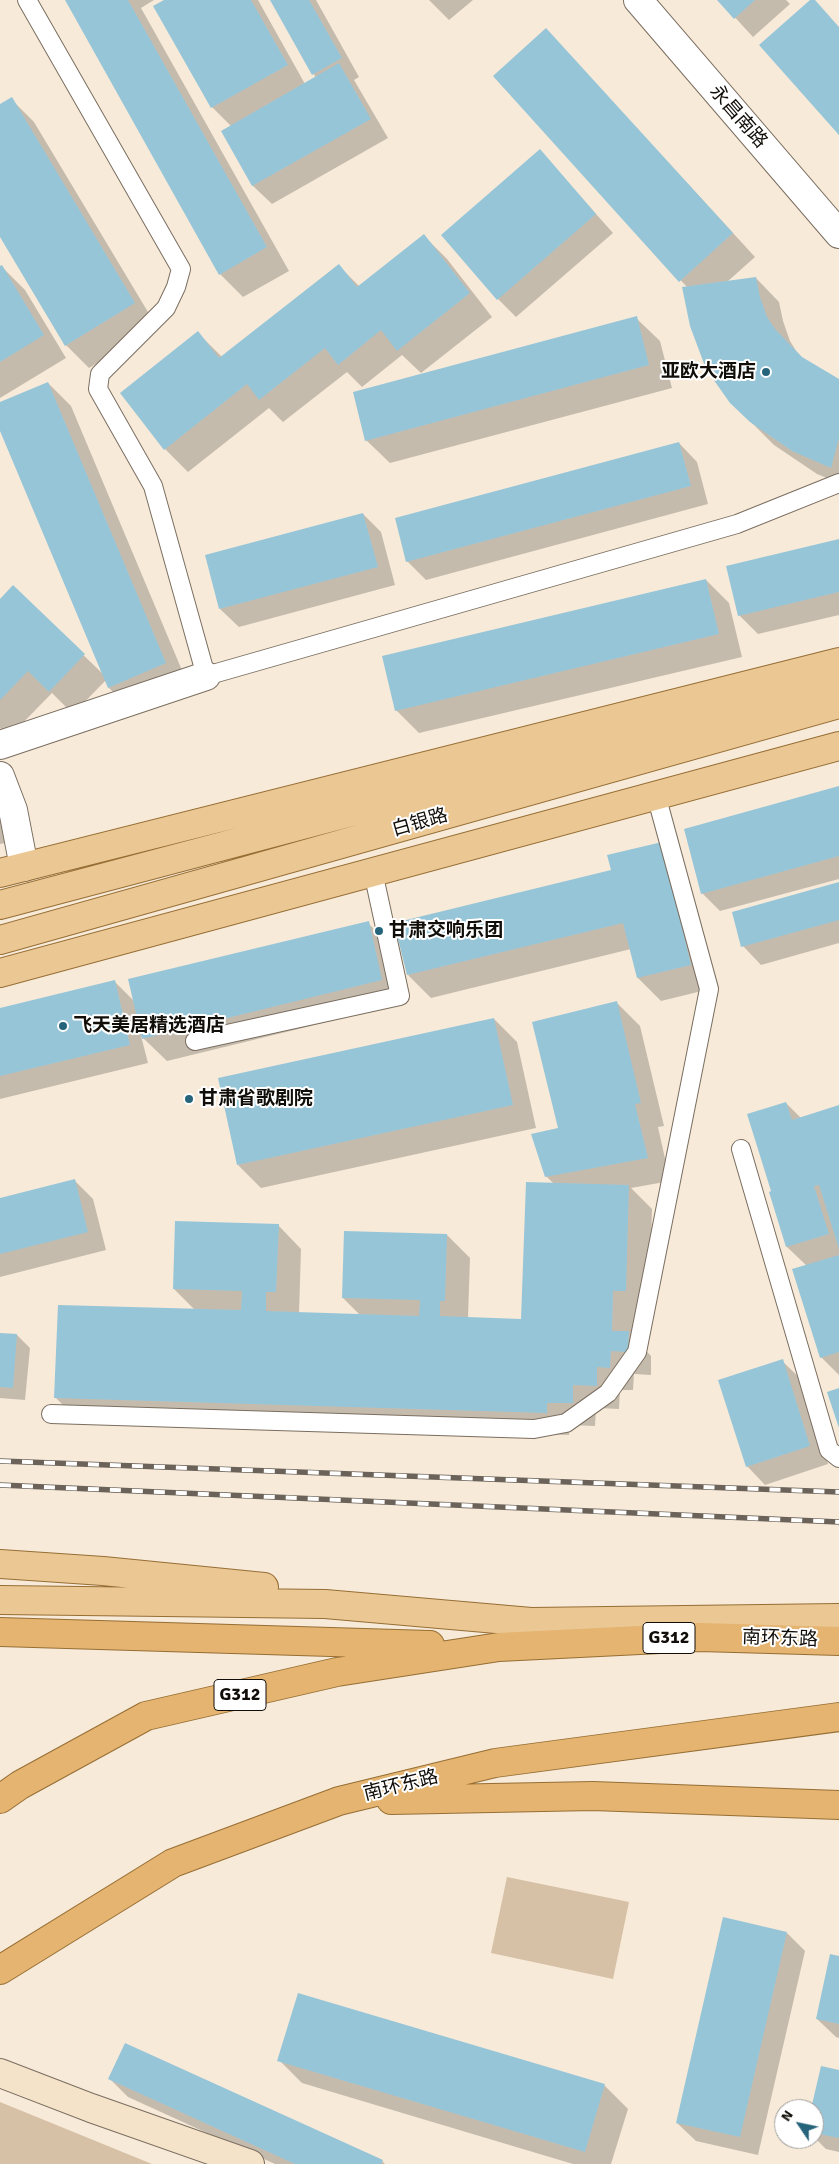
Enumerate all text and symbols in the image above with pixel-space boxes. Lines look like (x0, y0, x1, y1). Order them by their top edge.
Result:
street label: 永昌南路 (704, 81, 772, 153)
place label: 亚欧大酒店 (661, 361, 756, 383)
marker: 亚欧大酒店 (760, 366, 772, 378)
street label: 白银路 (389, 804, 451, 842)
place label: 甘肃交响乐团 (389, 920, 503, 942)
marker: 甘肃交响乐团 (373, 925, 385, 937)
place label: 飞天美居精选酒店 (73, 1015, 225, 1037)
marker: 飞天美居精选酒店 (57, 1020, 69, 1032)
place label: 甘肃省歌剧院 (199, 1088, 313, 1110)
marker: 甘肃省歌剧院 (183, 1093, 195, 1105)
road number: G312 (643, 1622, 695, 1654)
street label: 南环东路 (742, 1626, 818, 1652)
road number: G312 (214, 1680, 266, 1710)
street label: 南环东路 (361, 1766, 441, 1806)
north arrow (774, 2099, 824, 2149)
text: N (777, 2107, 797, 2125)

